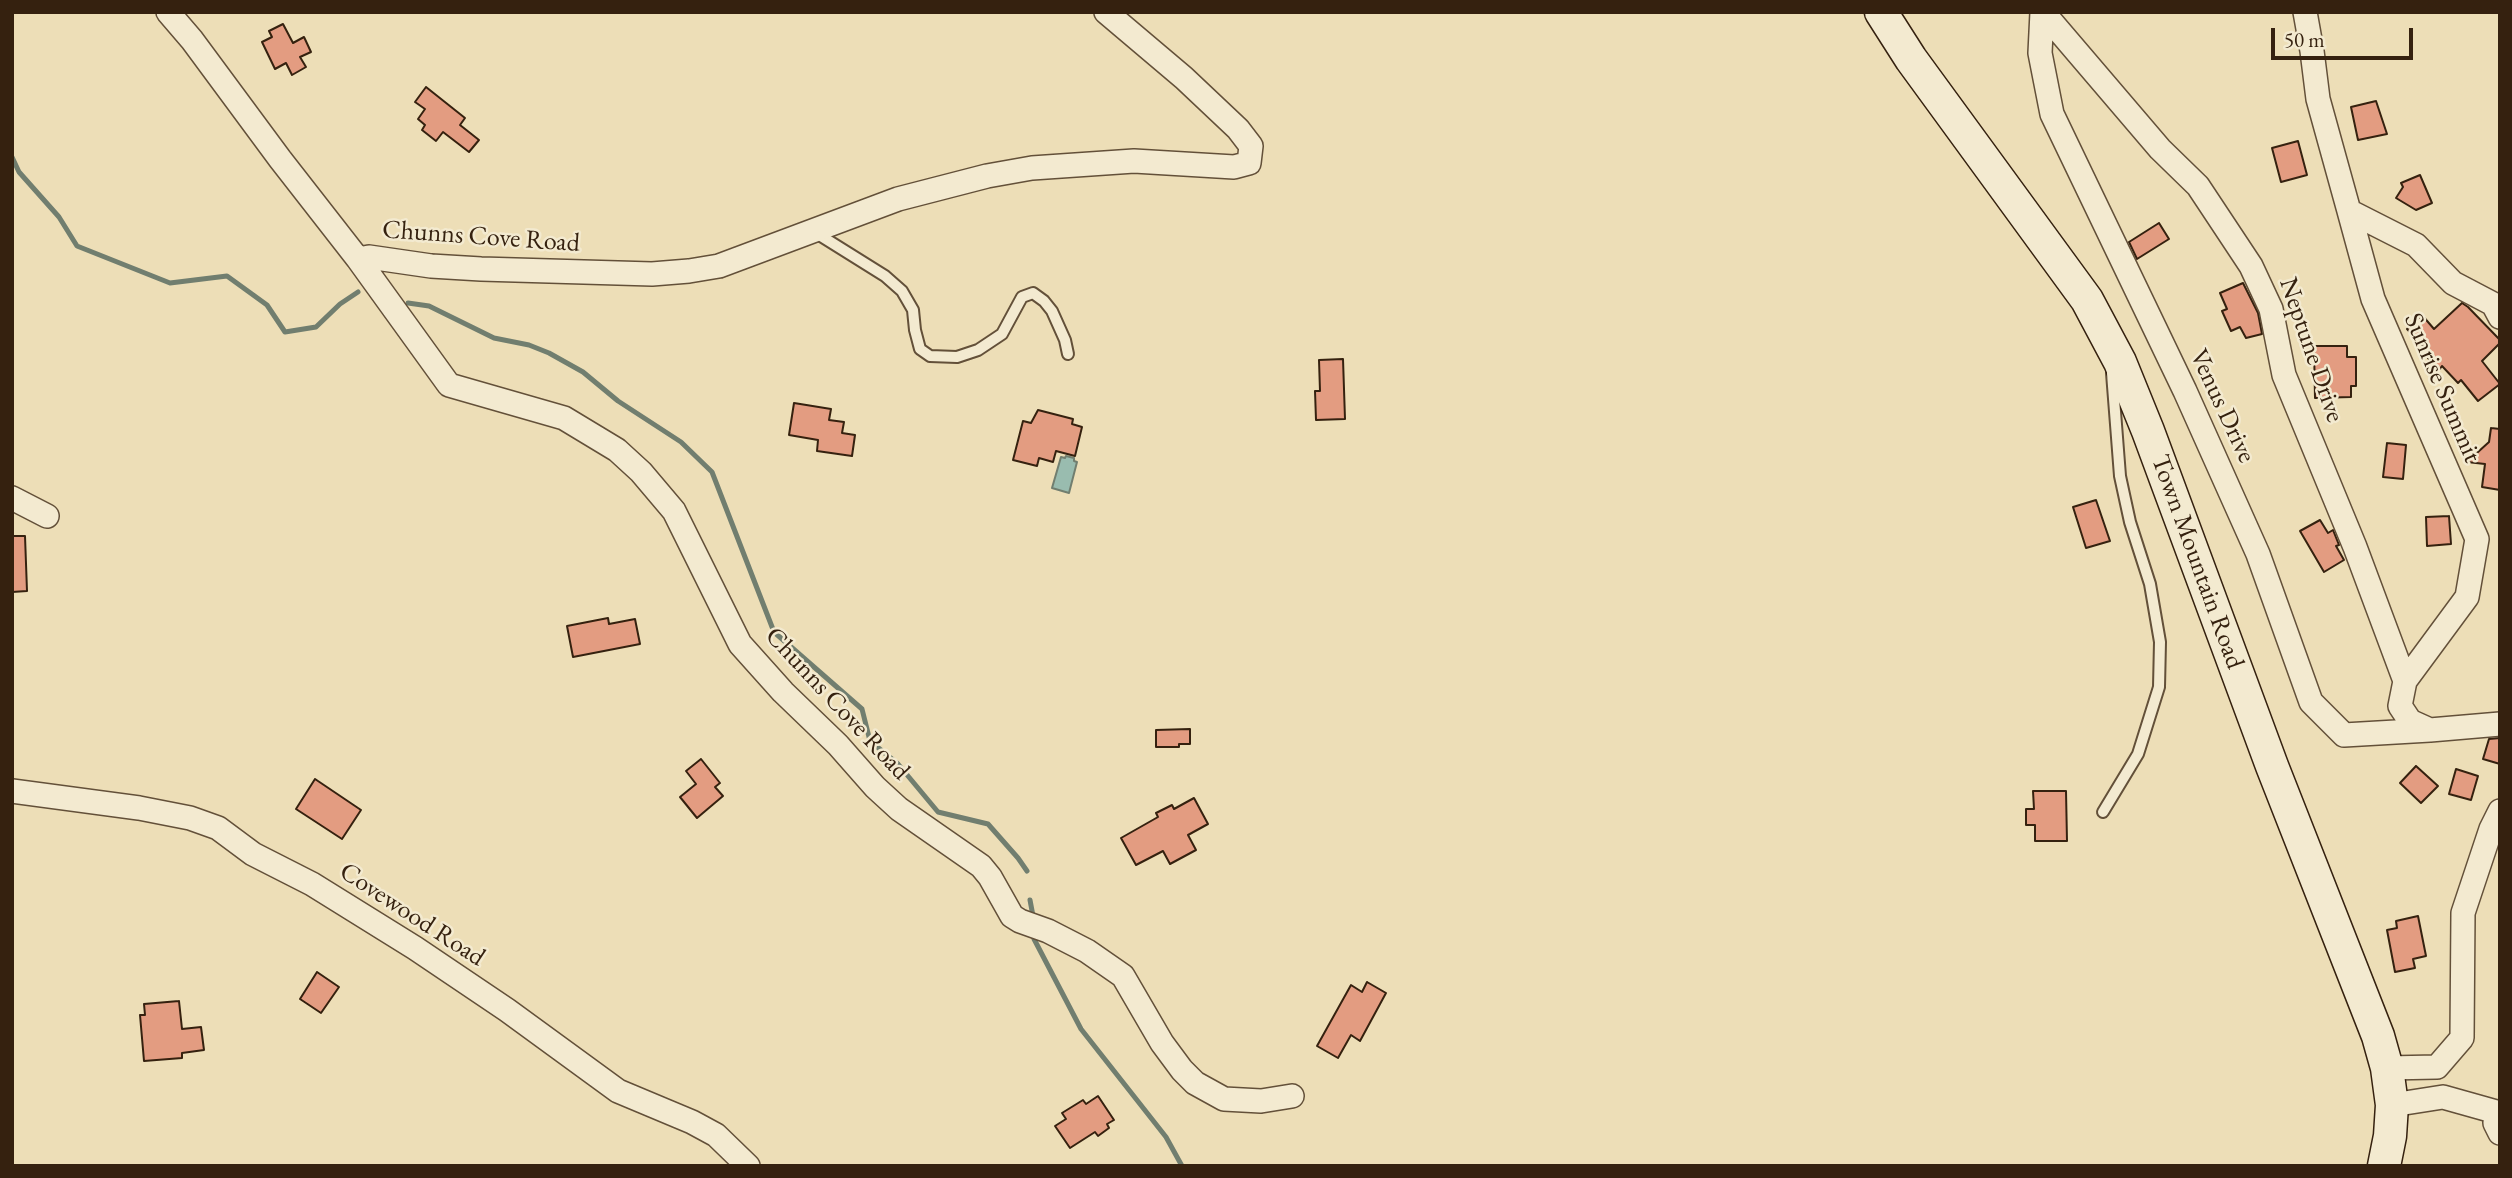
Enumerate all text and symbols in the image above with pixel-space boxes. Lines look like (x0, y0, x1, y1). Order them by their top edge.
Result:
scale bar (2274, 14, 2416, 58)
text: 50 m (2284, 26, 2325, 53)
street label: Chunns Cove Road (381, 215, 581, 259)
street label: Neptune Drive (2272, 274, 2350, 426)
street label: Sunrise Summit (2397, 309, 2487, 467)
street label: Venus Drive (2182, 344, 2262, 468)
street label: Town Mountain Road (2144, 451, 2250, 673)
street label: Chunns Cove Road (758, 621, 916, 787)
street label: Covewood Road (333, 856, 491, 974)

